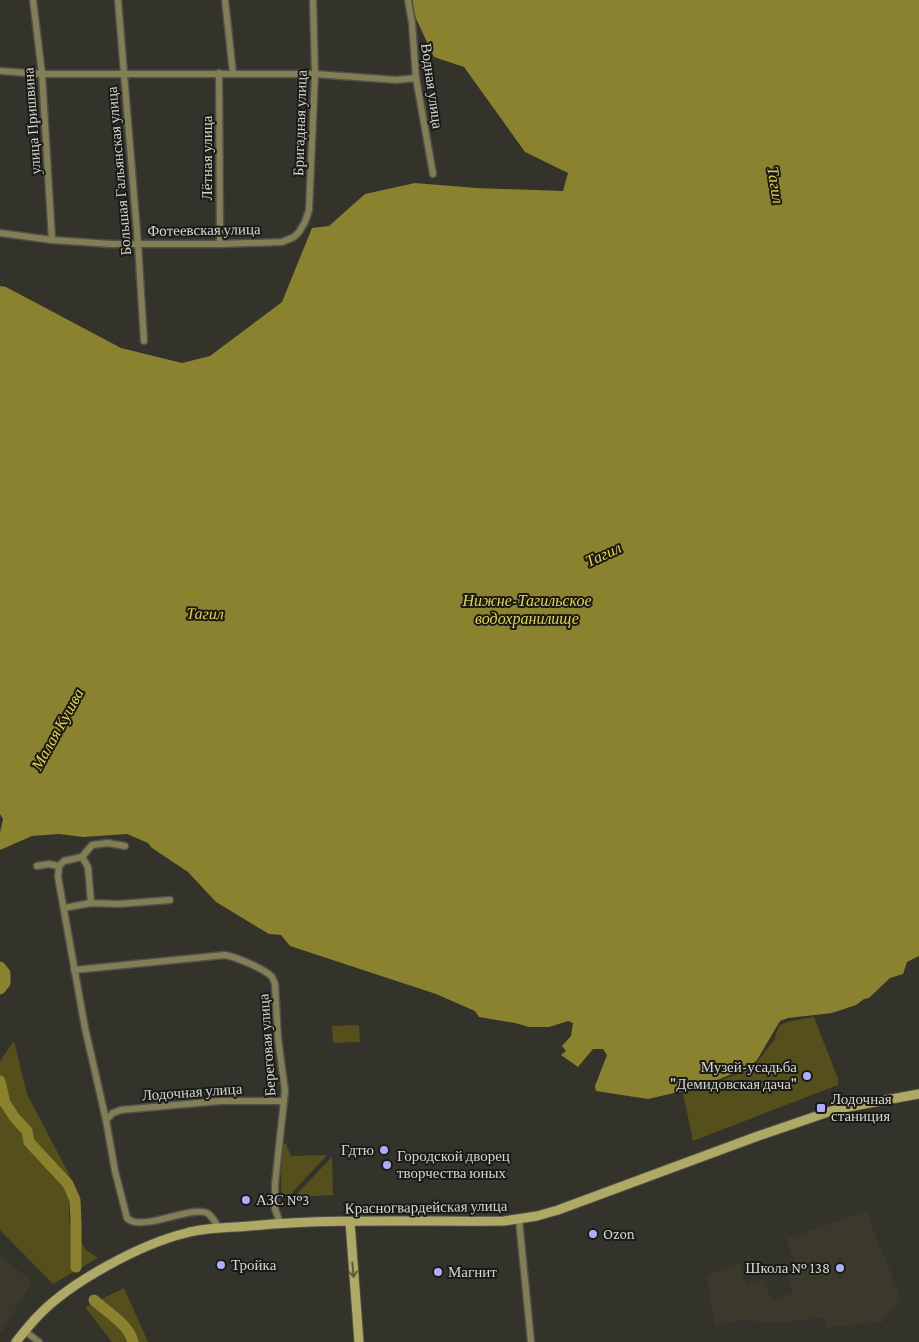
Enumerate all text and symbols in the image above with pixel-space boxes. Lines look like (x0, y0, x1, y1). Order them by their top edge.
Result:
street label: Водная улица (418, 42, 446, 130)
street label: улица Пришвина (20, 66, 44, 175)
street label: Бригадная улица (290, 69, 310, 176)
street label: Большая Гальянская улица (104, 85, 134, 256)
street label: Лётная улица (199, 115, 215, 200)
water label: Тагил (764, 165, 787, 205)
street label: Фотеевская улица (147, 221, 261, 239)
water label: Тагил (583, 539, 624, 570)
water label: Нижне-Тагильское водохранилище (461, 592, 592, 628)
water label: Тагил (186, 605, 224, 622)
water label: Малая Кушва (28, 685, 88, 774)
street label: Береговая улица (255, 993, 279, 1097)
place label: Музей-усадьба "Демидовская дача" (670, 1059, 797, 1092)
marker: Музей-усадьба "Демидовская дача" (801, 1070, 813, 1082)
street label: Лодочная улица (141, 1080, 243, 1103)
place label: Лодочная станиция (831, 1091, 892, 1124)
marker: Лодочная станиция (815, 1102, 827, 1114)
place label: Гдтю (341, 1142, 374, 1158)
marker: Гдтю (378, 1144, 390, 1156)
place label: Городской дворец творчества юных (397, 1148, 510, 1181)
marker: Городской дворец творчества юных (381, 1159, 393, 1171)
place label: АЗС №3 (256, 1192, 309, 1208)
marker: АЗС №3 (240, 1194, 252, 1206)
street label: Красногвардейская улица (344, 1198, 508, 1216)
place label: Ozon (603, 1226, 635, 1242)
marker: Ozon (587, 1228, 599, 1240)
place label: Тройка (231, 1257, 277, 1273)
marker: Тройка (215, 1259, 227, 1271)
place label: Школа № 138 (745, 1260, 830, 1276)
one-way arrow (348, 1262, 358, 1278)
marker: Школа № 138 (834, 1262, 846, 1274)
place label: Магнит (448, 1264, 497, 1280)
marker: Магнит (432, 1266, 444, 1278)

